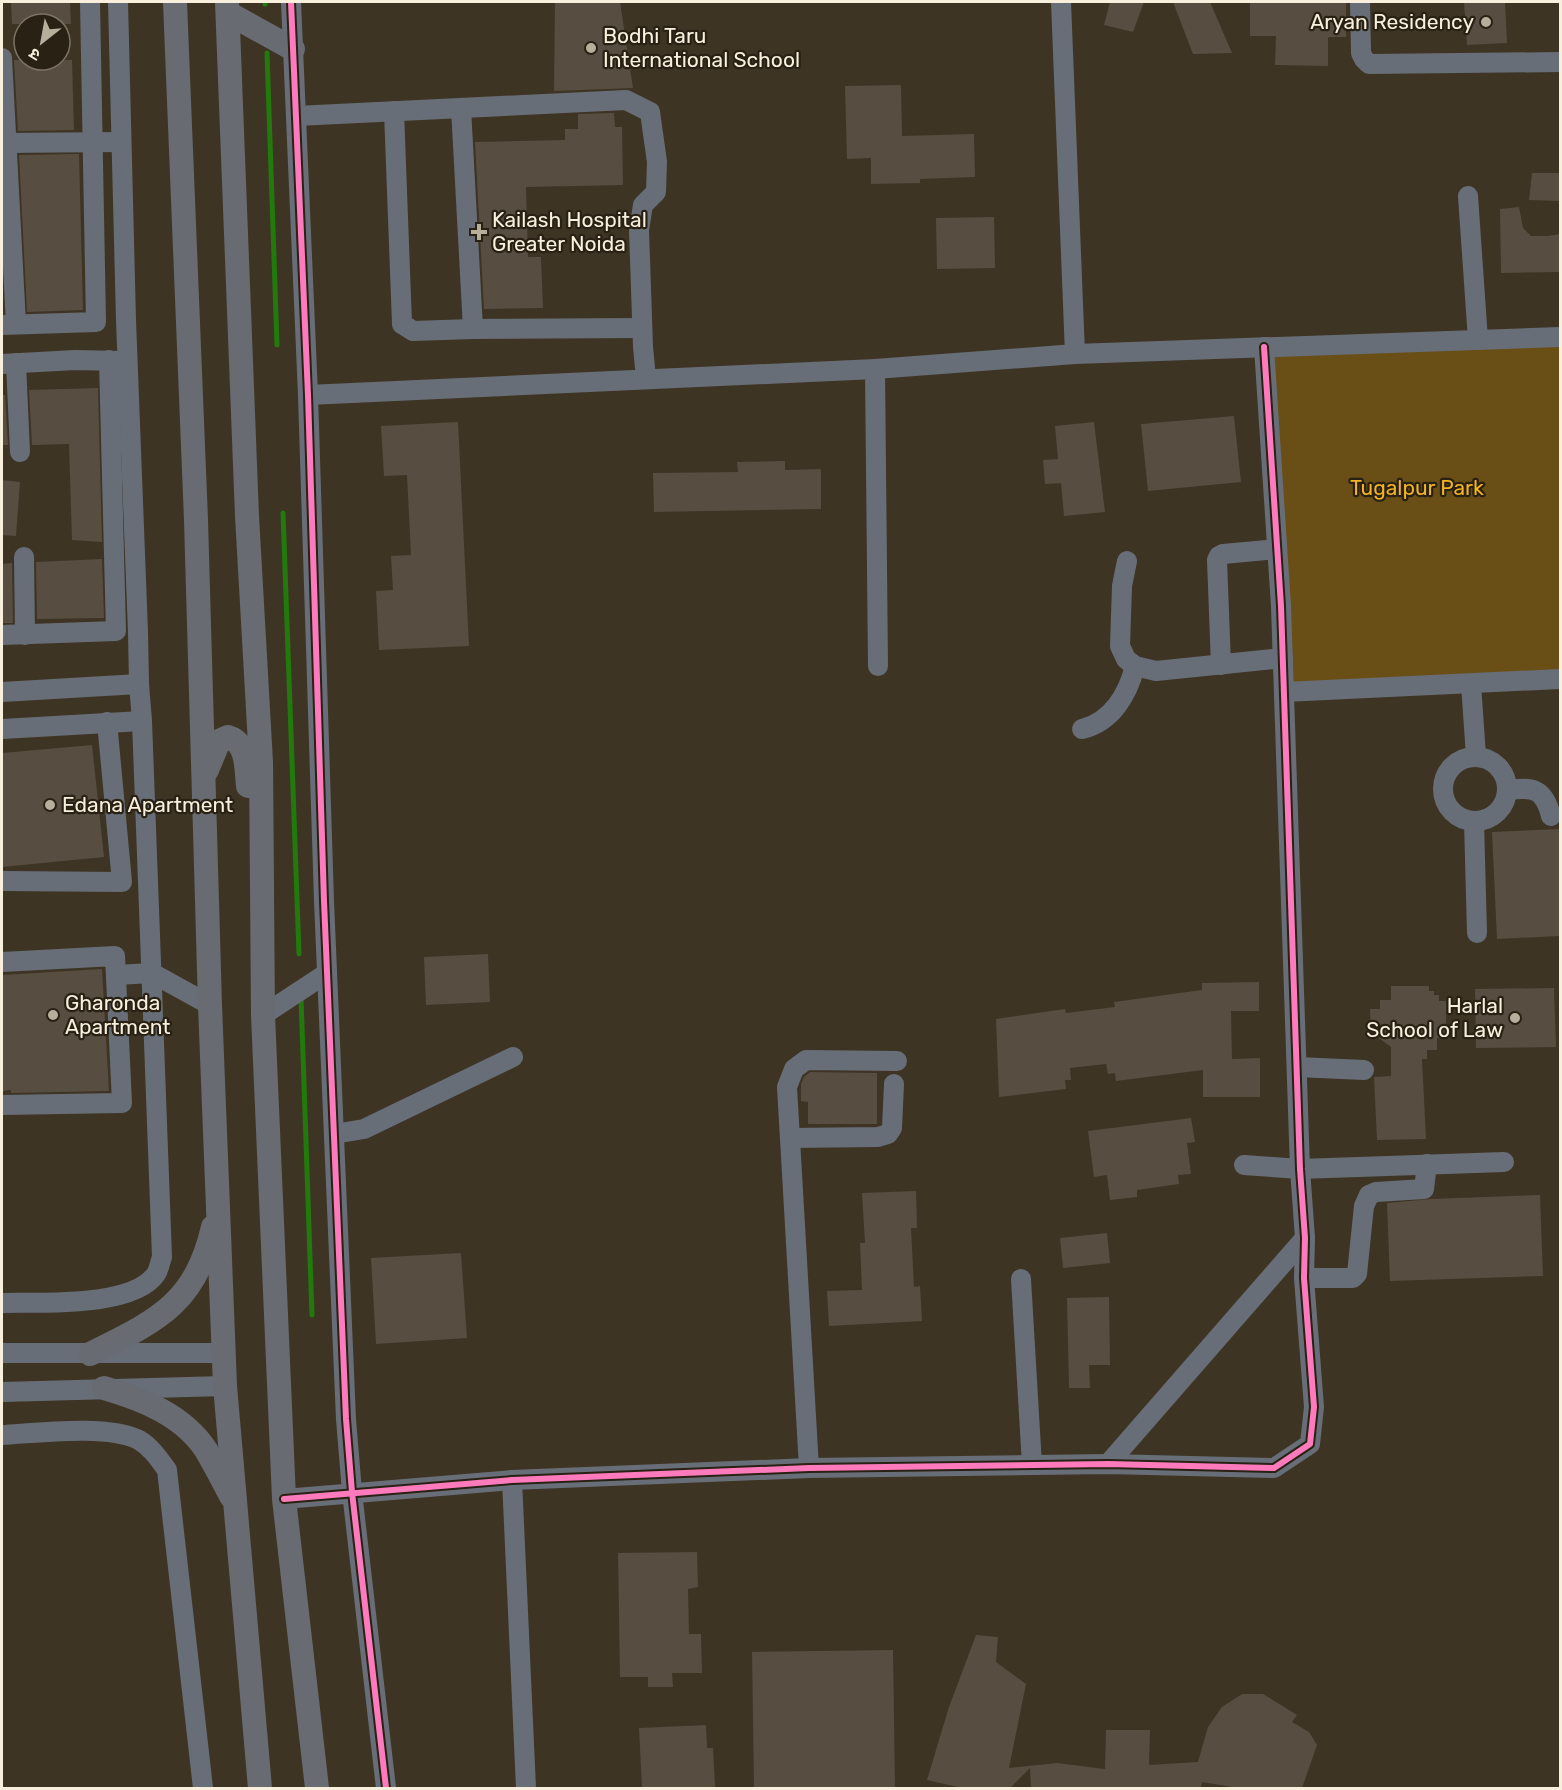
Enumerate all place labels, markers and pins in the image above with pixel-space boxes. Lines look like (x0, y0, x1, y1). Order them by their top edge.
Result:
place label: Aryan Residency (1310, 9, 1474, 34)
marker: Aryan Residency (1479, 15, 1493, 29)
place label: Bodhi Taru International School (603, 23, 800, 72)
marker: Bodhi Taru International School (584, 41, 598, 55)
place label: Kailash Hospital Greater Noida (492, 207, 647, 256)
marker: Kailash Hospital Greater Noida (470, 223, 488, 241)
place label: Edana Apartment (62, 792, 233, 817)
marker: Edana Apartment (43, 798, 57, 812)
place label: Gharonda Apartment (65, 990, 171, 1039)
place label: Harlal School of Law (1366, 993, 1503, 1042)
marker: Gharonda Apartment (46, 1008, 60, 1022)
marker: Harlal School of Law (1508, 1011, 1522, 1025)

